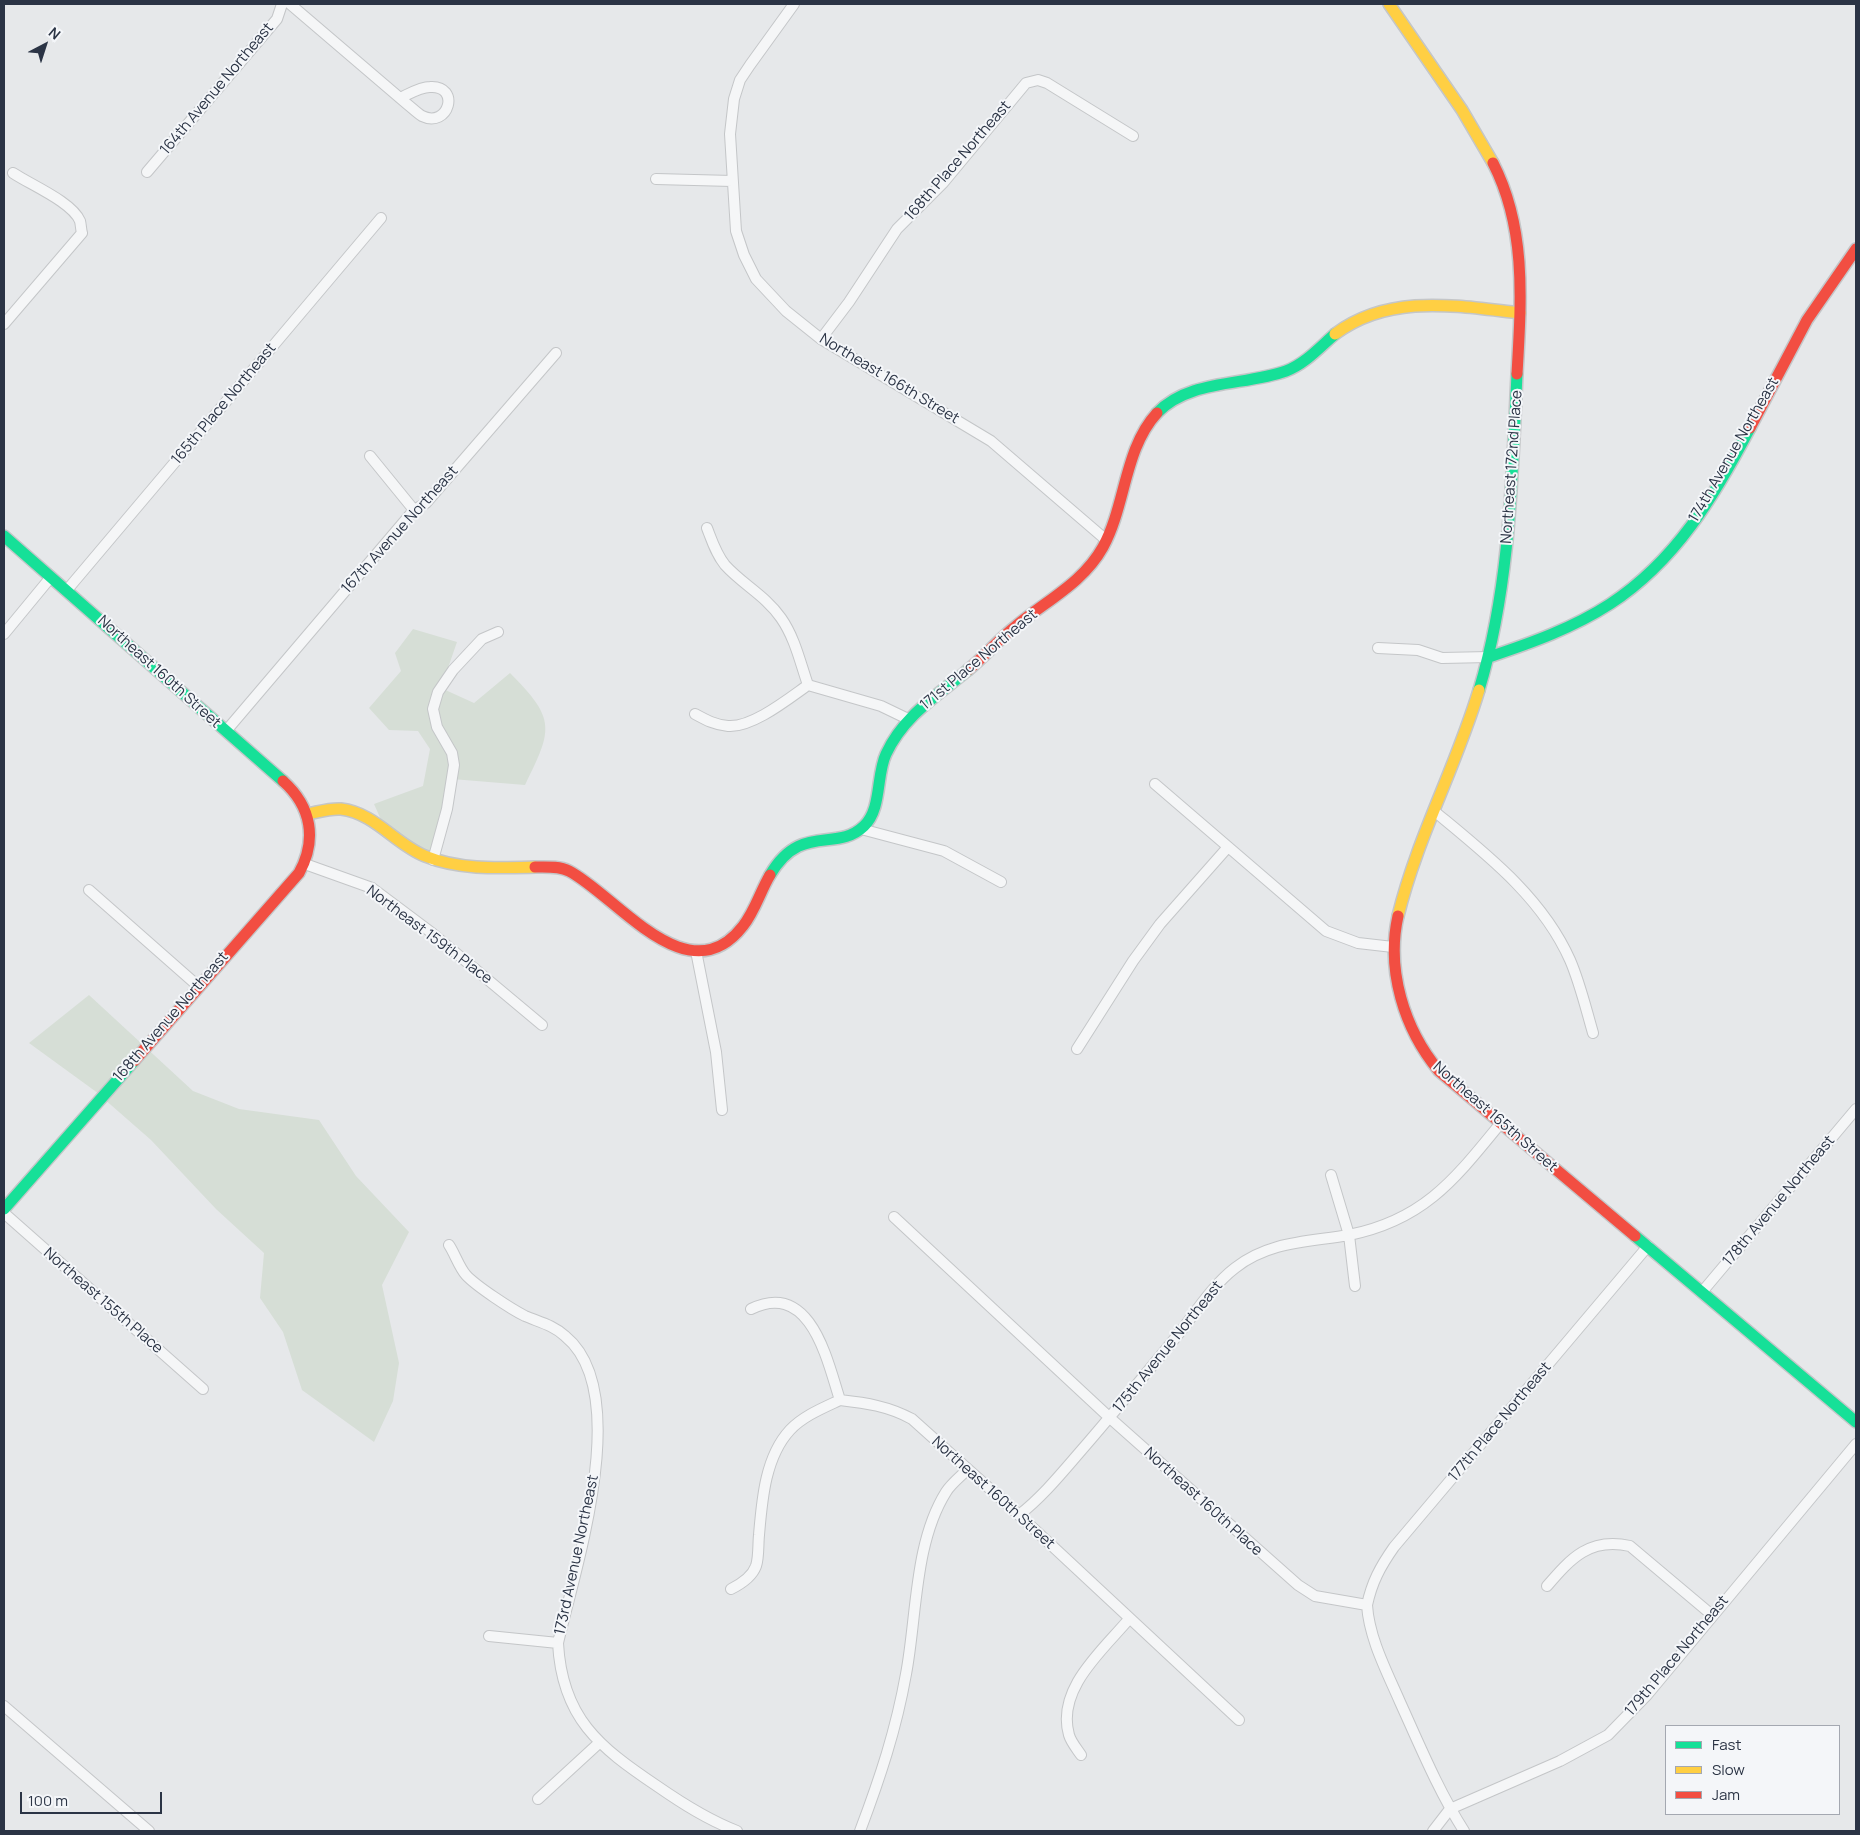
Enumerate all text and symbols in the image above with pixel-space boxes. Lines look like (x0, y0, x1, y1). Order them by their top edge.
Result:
street label: 164th Avenue Northeast (157, 19, 277, 159)
north arrow (20, 20, 70, 70)
text: N (45, 23, 65, 44)
street label: 168th Place Northeast (901, 97, 1015, 225)
street label: Northeast 166th Street (816, 330, 962, 428)
street label: 165th Place Northeast (168, 340, 280, 468)
street label: 174th Avenue Northeast (1685, 374, 1783, 526)
street label: Northeast 172nd Place (1498, 390, 1526, 544)
street label: 167th Avenue Northeast (338, 463, 462, 597)
street label: 171st Place Northeast (917, 606, 1041, 714)
street label: Northeast 160th Street (94, 612, 224, 732)
street label: Northeast 159th Place (363, 882, 495, 988)
street label: 168th Avenue Northeast (110, 948, 232, 1086)
street label: Northeast 165th Street (1429, 1058, 1561, 1176)
street label: 178th Avenue Northeast (1719, 1132, 1839, 1270)
street label: Northeast 155th Place (40, 1244, 166, 1358)
street label: 175th Avenue Northeast (1109, 1277, 1227, 1417)
street label: 177th Place Northeast (1445, 1359, 1555, 1485)
street label: Northeast 160th Street (928, 1433, 1058, 1553)
street label: Northeast 160th Place (1140, 1444, 1266, 1560)
street label: 173rd Avenue Northeast (551, 1473, 603, 1637)
street label: 179th Place Northeast (1621, 1592, 1733, 1720)
legend (1665, 1725, 1840, 1815)
text: Fast (1712, 1734, 1741, 1755)
text: Slow (1712, 1759, 1745, 1780)
scale bar (22, 1782, 165, 1814)
text: Jam (1712, 1784, 1740, 1805)
text: 100 m (28, 1790, 68, 1811)

